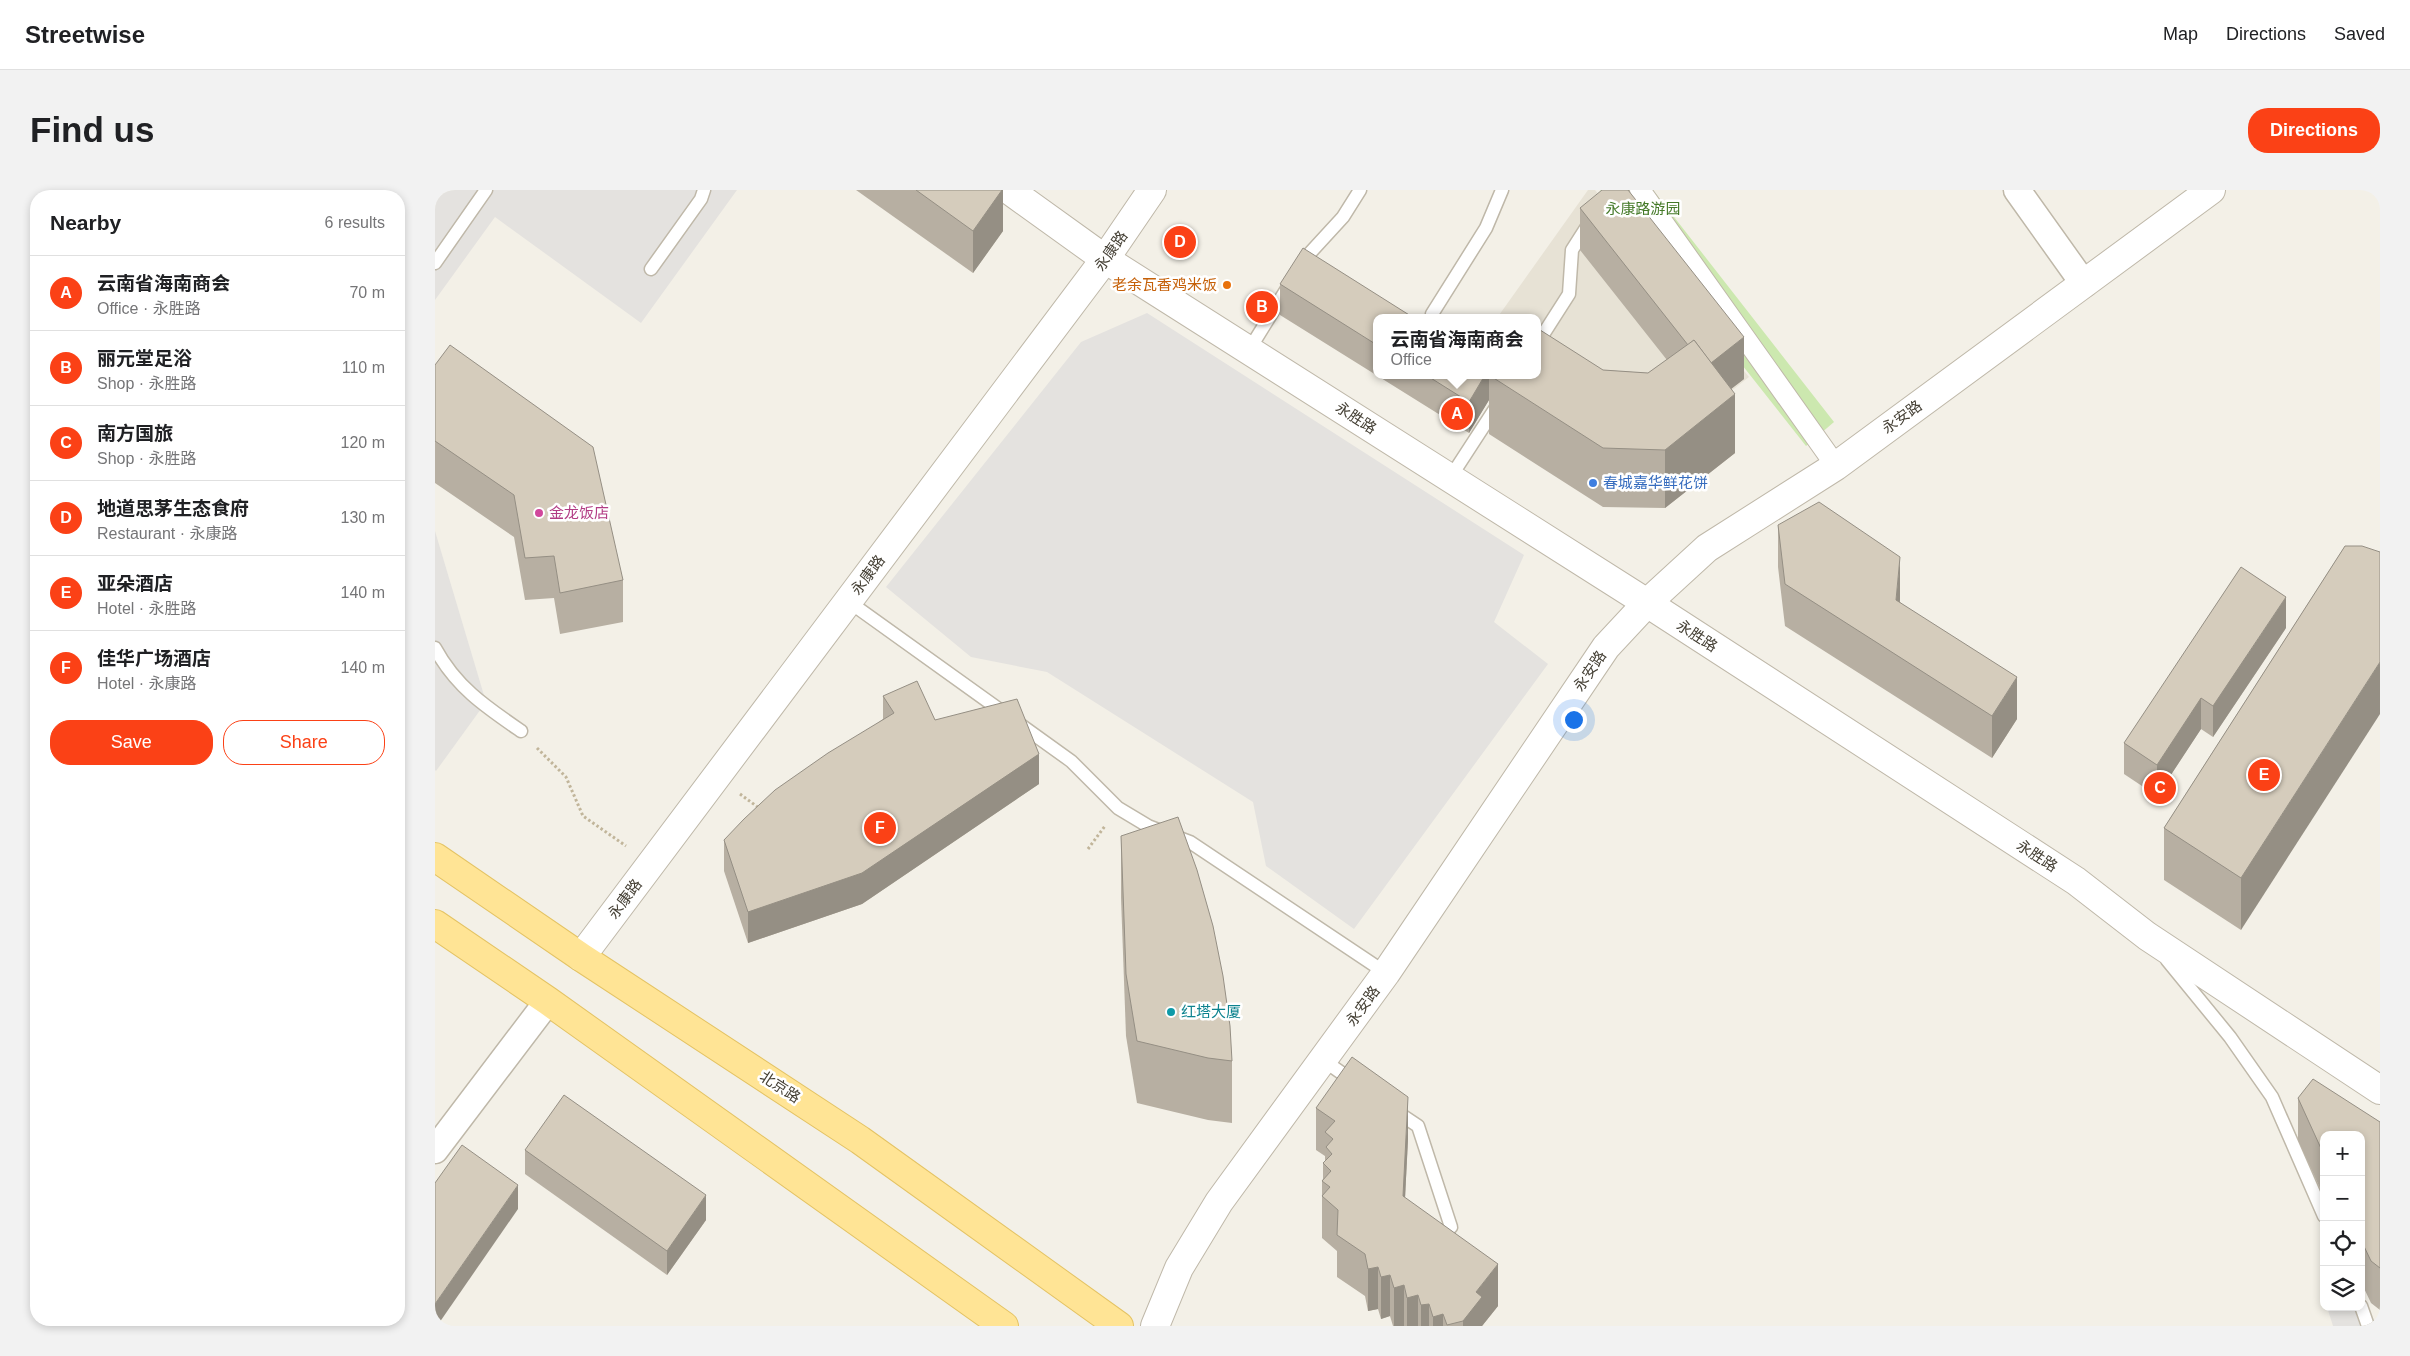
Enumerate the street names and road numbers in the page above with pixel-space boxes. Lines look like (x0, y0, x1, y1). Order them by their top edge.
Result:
street label: 永康路 (1091, 227, 1130, 274)
street label: 永安路 (1879, 396, 1925, 437)
street label: 永胜路 (1333, 398, 1380, 437)
street label: 永康路 (847, 552, 888, 598)
street label: 永胜路 (1674, 616, 1721, 655)
street label: 永安路 (1570, 647, 1609, 694)
street label: 永胜路 (2014, 836, 2061, 875)
street label: 永康路 (604, 876, 645, 922)
street label: 永安路 (1342, 983, 1383, 1029)
street label: 北京路 (757, 1067, 804, 1106)

